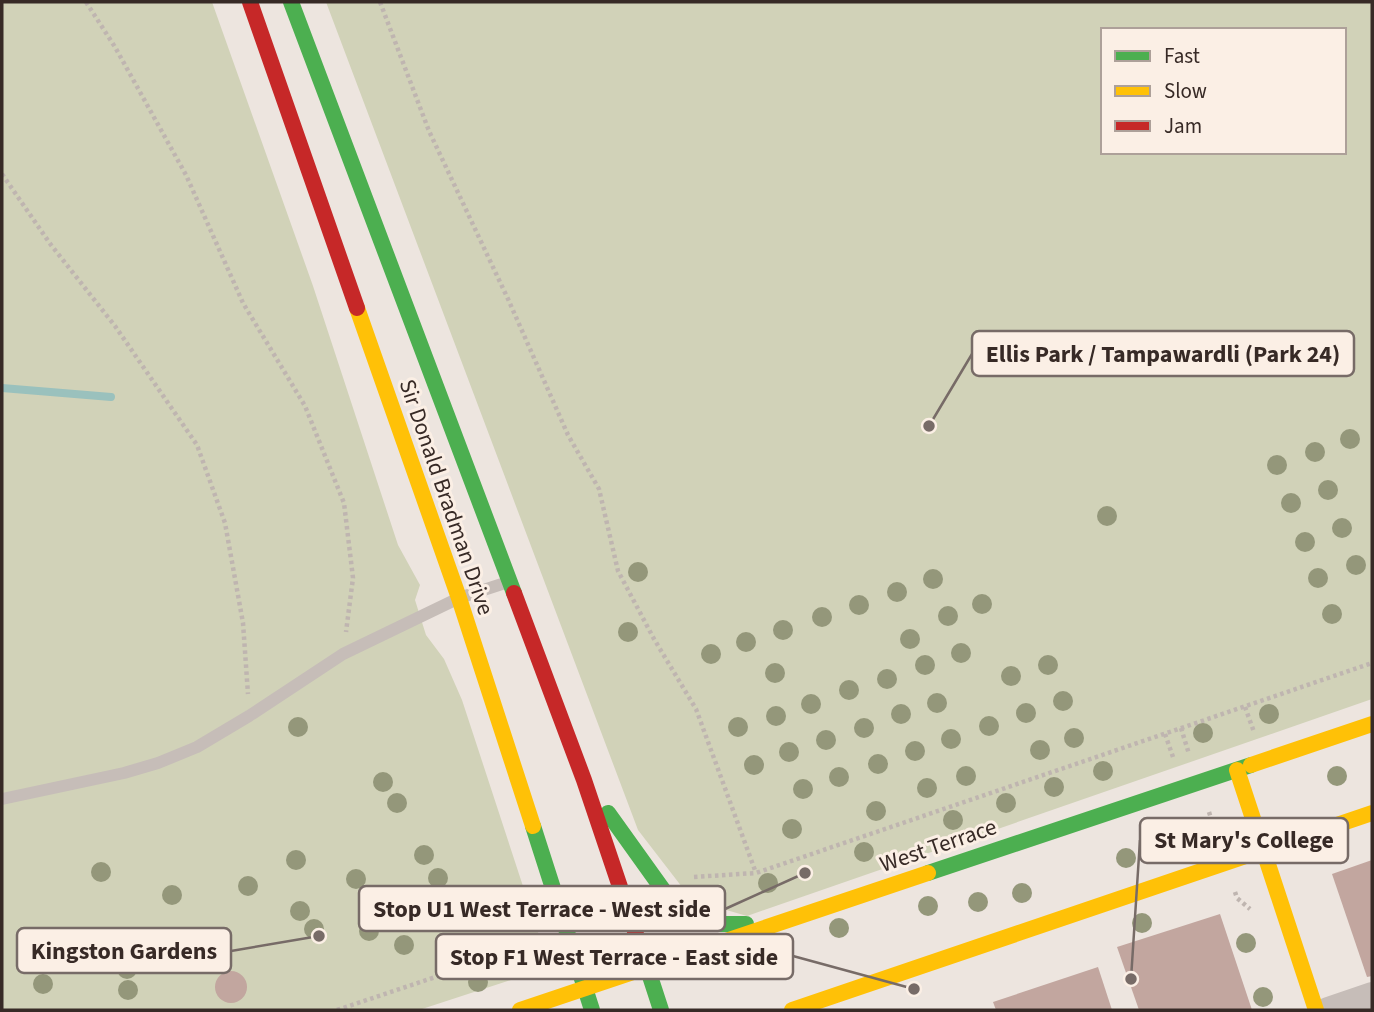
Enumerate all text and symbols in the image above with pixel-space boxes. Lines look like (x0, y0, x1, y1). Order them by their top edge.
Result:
legend (1101, 28, 1346, 154)
text: Fast (1164, 41, 1200, 71)
text: Slow (1164, 76, 1207, 106)
text: Jam (1164, 111, 1202, 141)
callout: Ellis Park / Tampawardli (Park 24) (972, 331, 1354, 376)
text: Ellis Park / Tampawardli (Park 24) (986, 337, 1340, 372)
street label: Sir Donald Bradman Drive (391, 375, 502, 620)
street label: West Terrace (875, 810, 1001, 881)
callout: St Mary's College (1140, 818, 1348, 863)
text: St Mary's College (1154, 823, 1334, 858)
callout: Stop U1 West Terrace - West side (359, 886, 725, 931)
text: Stop U1 West Terrace - West side (373, 892, 711, 927)
callout: Kingston Gardens (17, 928, 231, 973)
text: Kingston Gardens (31, 934, 217, 969)
callout: Stop F1 West Terrace - East side (436, 934, 793, 979)
text: Stop F1 West Terrace - East side (450, 940, 778, 975)

